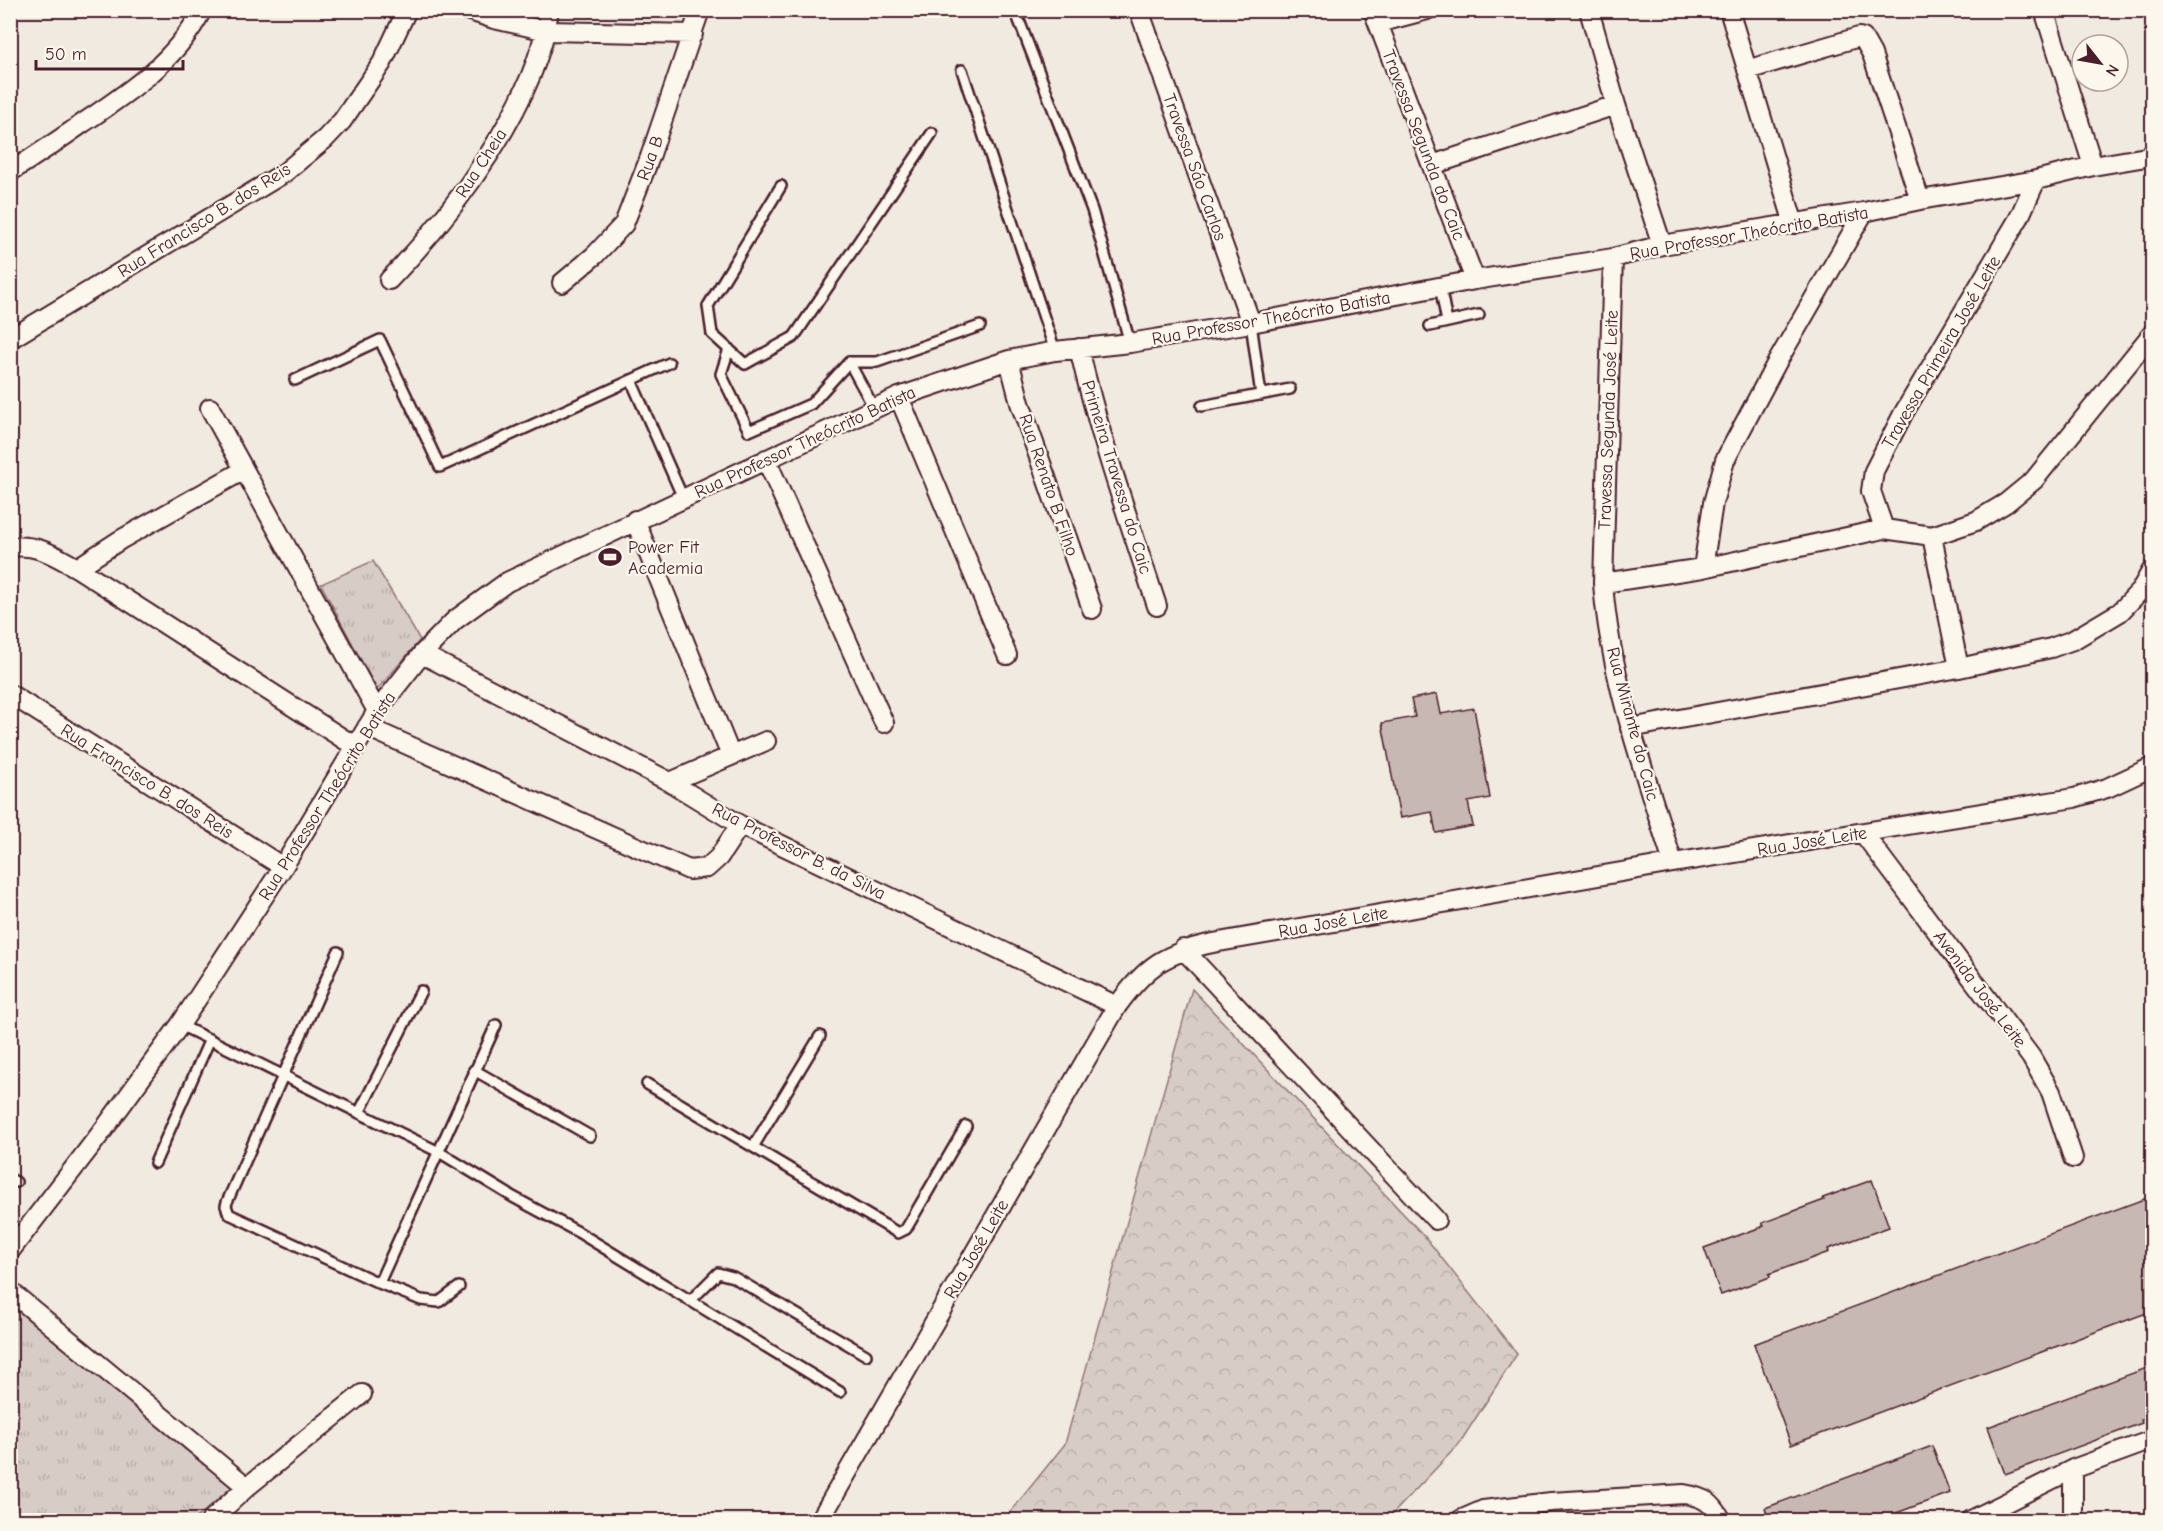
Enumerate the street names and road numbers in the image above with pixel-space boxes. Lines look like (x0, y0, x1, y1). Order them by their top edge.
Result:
street label: Travessa Segunda do Caic (1377, 47, 1470, 244)
street label: Travessa Sáo Carlos (1158, 91, 1231, 244)
street label: Rua Cheia (451, 125, 512, 202)
street label: Rua B (633, 133, 668, 184)
street label: Rua Francisco B. dos Reis (114, 159, 294, 282)
street label: Rua Professor Theócrito Batista (1628, 202, 1870, 265)
street label: Travessa Primeira José Leite (1878, 252, 2005, 452)
street label: Rua Professor Theócrito Batista (1150, 287, 1392, 350)
street label: Travessa Segunda José Leite (1594, 310, 1623, 530)
street label: Primeira Travessa do Caic (1077, 378, 1156, 577)
street label: Rua Professor Theócrito Batista (691, 382, 919, 503)
street label: Rua Renato B Filho (1014, 411, 1083, 559)
street label: Rua Mirante do Caic (1602, 645, 1663, 804)
street label: Rua Professor Theócrito Batista (254, 688, 400, 904)
street label: Rua Francisco B. dos Reis (57, 720, 237, 843)
street label: Rua Professor B. da Silva (708, 798, 889, 904)
street label: Rua José Leite (1756, 822, 1868, 861)
street label: Rua José Leite (1277, 903, 1389, 942)
street label: Avenida José Leite (1929, 927, 2030, 1052)
street label: Rua José Leite (940, 1196, 1013, 1302)

